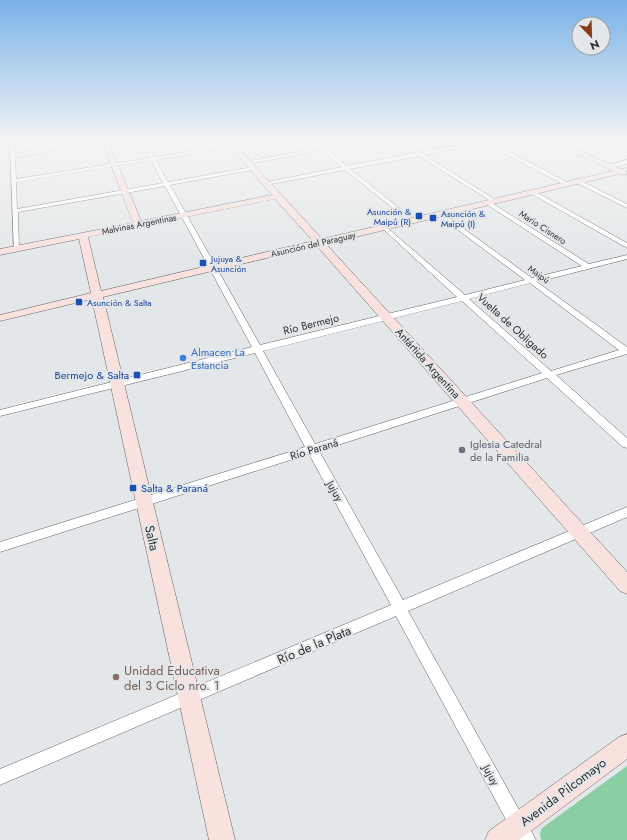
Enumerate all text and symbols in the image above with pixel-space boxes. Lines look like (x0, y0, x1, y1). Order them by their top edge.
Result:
north arrow (571, 16, 611, 56)
text: N (588, 36, 602, 54)
place label: Asunción & Maipú (R) (367, 205, 411, 228)
place label: Asunción & Maipú (I) (441, 207, 485, 230)
street label: Mario Cisnero (517, 207, 569, 247)
street label: Malvinas Argentinas (100, 210, 178, 238)
marker: Asunción & Maipú (R) (414, 211, 424, 221)
marker: Asunción & Maipú (I) (428, 213, 438, 223)
street label: Asunción del Paraguay (269, 228, 357, 260)
place label: Jujuya & Asunción (210, 252, 247, 275)
marker: Jujuya & Asunción (198, 258, 208, 268)
street label: Maipú (526, 262, 553, 286)
street label: Vuelta de Obligado (474, 290, 552, 362)
place label: Asunción & Salta (87, 296, 152, 309)
marker: Asunción & Salta (74, 297, 84, 307)
street label: Río Bermejo (281, 309, 341, 339)
street label: Antártida Argentina (392, 324, 464, 402)
place label: Almacen La Estancia (191, 344, 245, 373)
marker: Almacen La Estancia (178, 353, 188, 363)
place label: Bermejo & Salta (55, 367, 129, 383)
marker: Bermejo & Salta (132, 370, 142, 380)
street label: Río Paraná (288, 434, 340, 464)
place label: Iglesia Catedral de la Familia (470, 436, 542, 465)
marker: Iglesia Catedral de la Familia (457, 445, 467, 455)
street label: Jujuy (322, 476, 347, 505)
place label: Salta & Paraná (141, 480, 208, 496)
marker: Salta & Paraná (128, 483, 138, 493)
street label: Salta (140, 523, 164, 553)
street label: Río de la Plata (274, 621, 354, 669)
place label: Unidad Educativa del 3 Ciclo nro. 1 (124, 661, 220, 695)
marker: Unidad Educativa del 3 Ciclo nro. 1 (111, 672, 121, 682)
street label: Avenida Pilcomayo (516, 753, 610, 831)
street label: Jujuy (478, 760, 503, 789)

